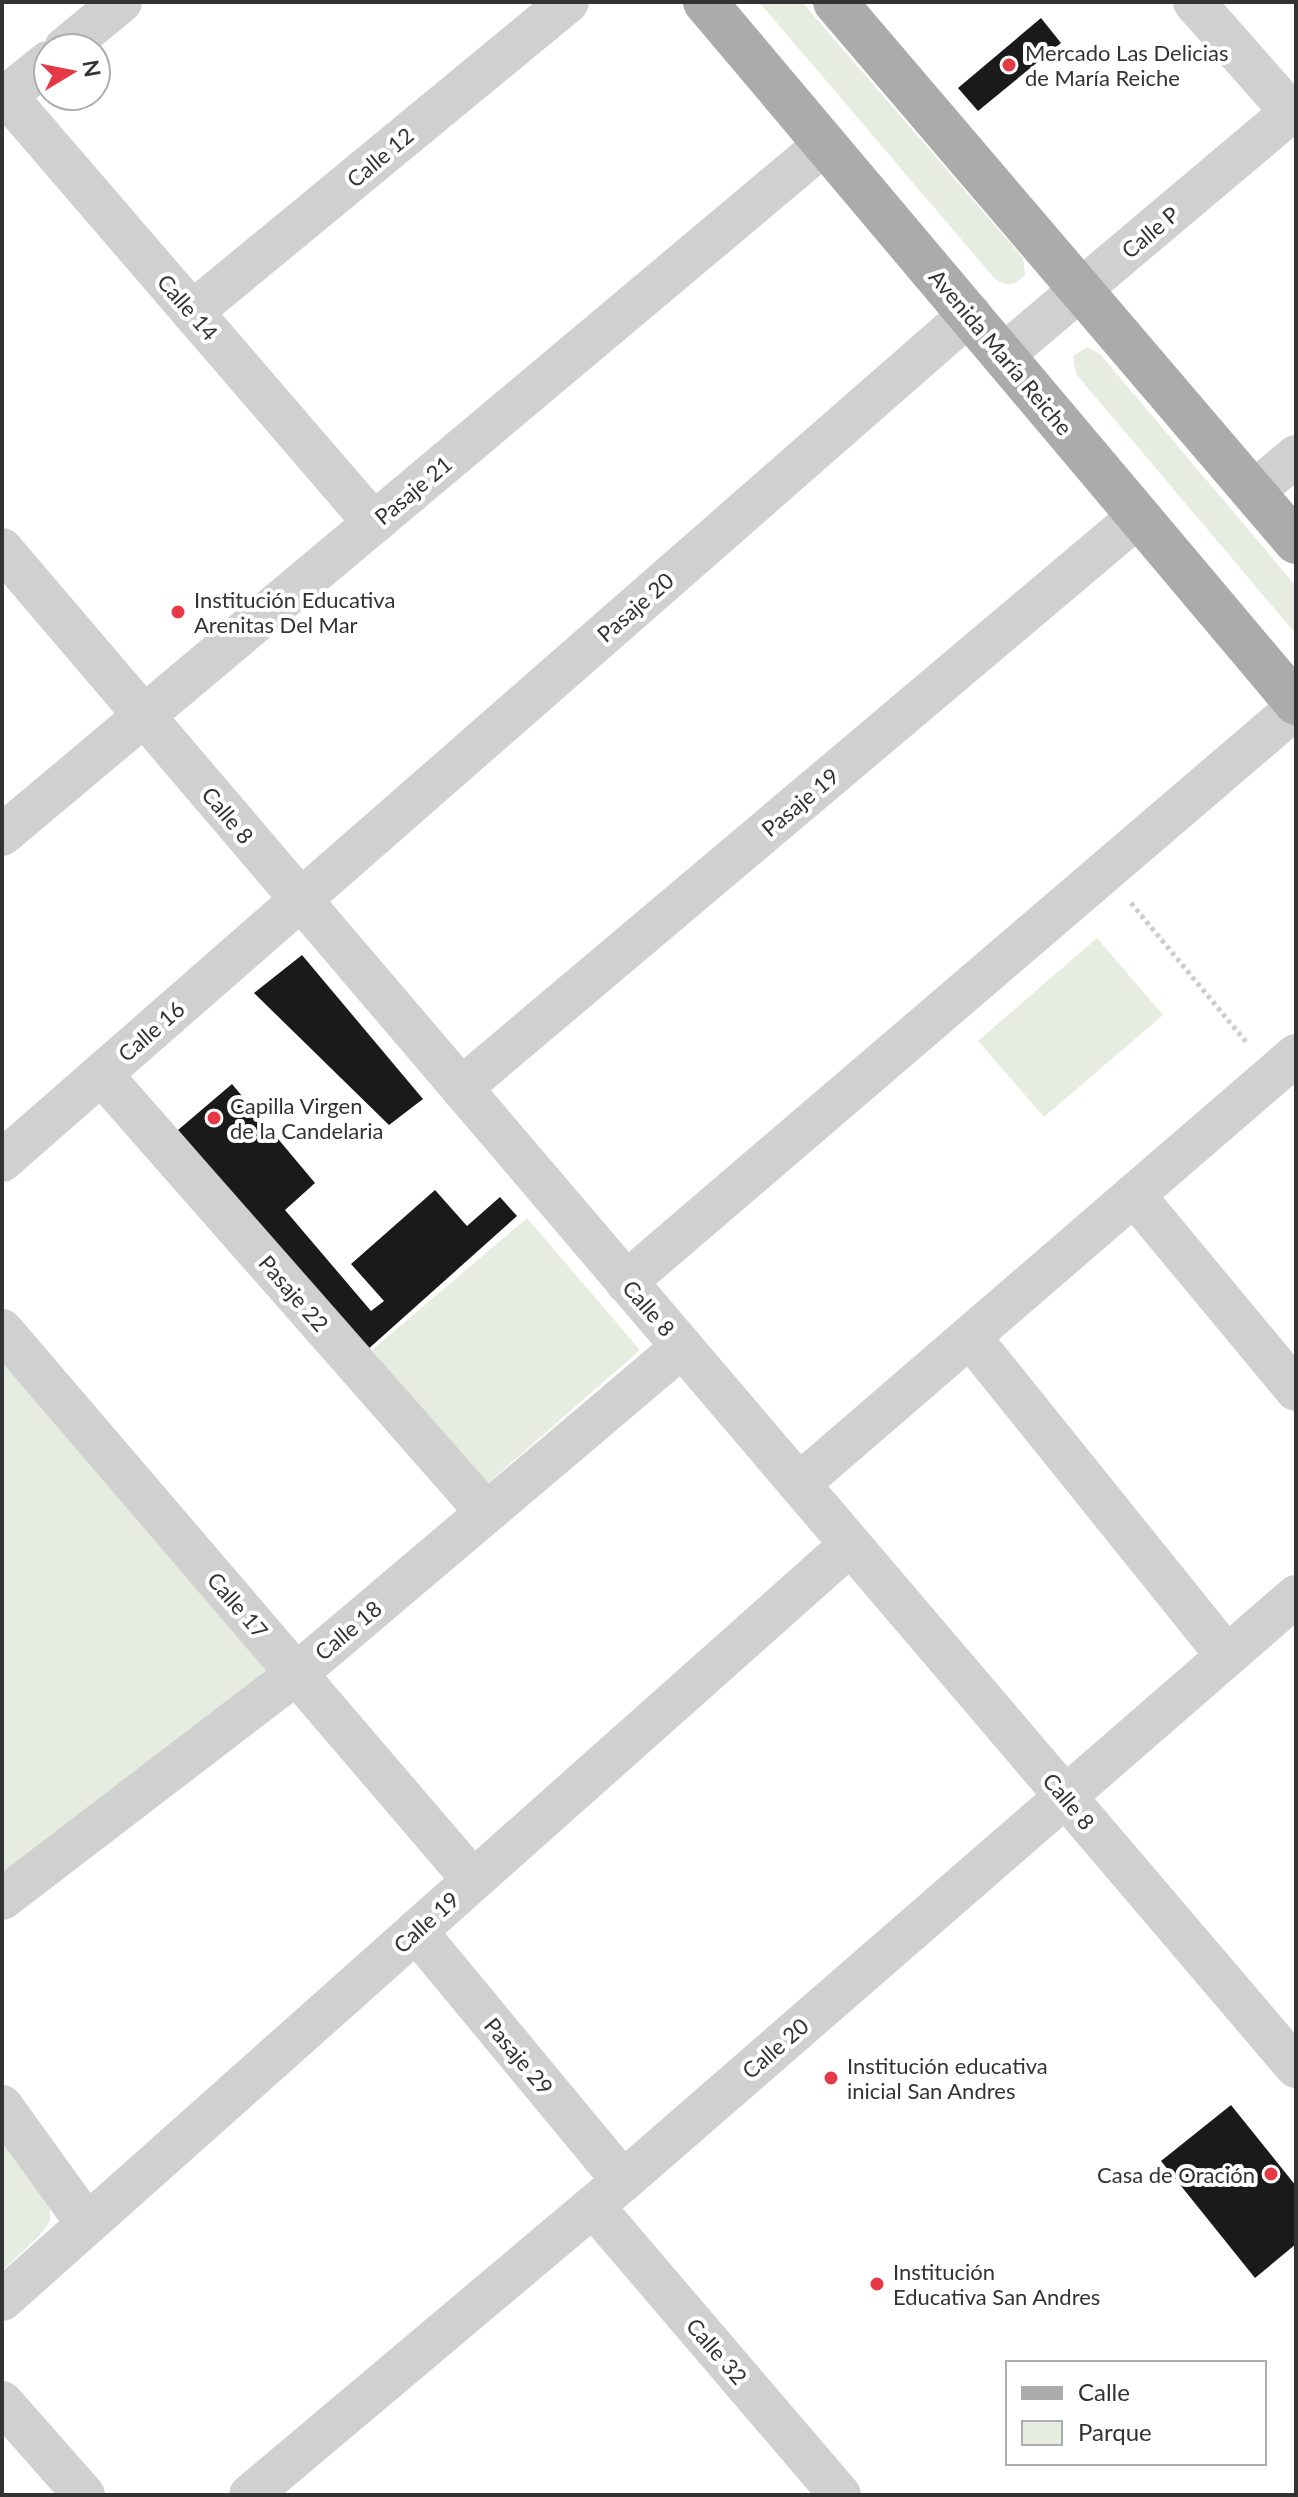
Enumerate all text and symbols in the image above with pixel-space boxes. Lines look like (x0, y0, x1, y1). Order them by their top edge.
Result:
north arrow (32, 32, 112, 112)
place label: Mercado Las Delicias de María Reiche (1025, 39, 1228, 91)
marker: Mercado Las Delicias de María Reiche (1000, 56, 1018, 74)
text: N (77, 58, 107, 79)
street label: Calle 12 (341, 121, 419, 193)
street label: Calle P (1116, 200, 1184, 264)
street label: Avenida María Reiche (924, 264, 1078, 440)
street label: Calle 14 (152, 268, 224, 346)
street label: Pasaje 21 (369, 450, 457, 530)
street label: Pasaje 20 (591, 566, 679, 647)
place label: Institución Educativa Arenitas Del Mar (194, 586, 395, 638)
marker: Institución Educativa Arenitas Del Mar (169, 603, 187, 621)
street label: Pasaje 19 (756, 762, 844, 842)
street label: Calle 8 (196, 781, 260, 849)
street label: Calle 16 (112, 995, 190, 1067)
place label: Capilla Virgen de la Candelaria (230, 1092, 384, 1144)
marker: Capilla Virgen de la Candelaria (205, 1109, 223, 1127)
street label: Pasaje 22 (254, 1249, 334, 1337)
street label: Calle 8 (617, 1274, 681, 1342)
street label: Calle 17 (202, 1566, 274, 1644)
street label: Calle 18 (309, 1594, 387, 1666)
street label: Calle 8 (1037, 1767, 1101, 1835)
street label: Calle 19 (388, 1886, 464, 1958)
street label: Pasaje 29 (479, 2012, 559, 2100)
street label: Calle 20 (736, 2012, 814, 2084)
place label: Institución educativa inicial San Andres (847, 2052, 1048, 2104)
marker: Institución educativa inicial San Andres (822, 2069, 840, 2087)
place label: Casa de Oración (1097, 2161, 1255, 2188)
marker: Casa de Oración (1262, 2165, 1280, 2183)
place label: Institución Educativa San Andres (893, 2258, 1100, 2310)
marker: Institución Educativa San Andres (868, 2275, 886, 2293)
street label: Calle 32 (681, 2312, 753, 2390)
legend (1006, 2361, 1266, 2465)
text: Calle (1078, 2377, 1130, 2406)
text: Parque (1078, 2417, 1152, 2446)

